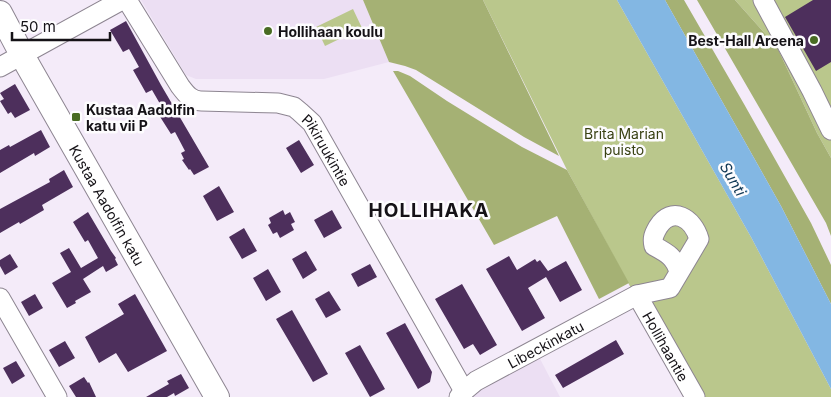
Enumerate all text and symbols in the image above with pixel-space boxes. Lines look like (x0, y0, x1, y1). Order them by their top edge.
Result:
scale bar (12, 10, 110, 42)
text: 50 m (20, 17, 56, 36)
place label: Hollihaan koulu (278, 23, 383, 40)
marker: Hollihaan koulu (262, 25, 274, 37)
place label: Best‑Hall Areena (688, 32, 804, 49)
marker: Best‑Hall Areena (808, 34, 820, 46)
place label: Kustaa Aadolfin katu vii P (86, 101, 195, 134)
street label: Pikiruukintie (299, 110, 354, 189)
marker: Kustaa Aadolfin katu vii P (70, 111, 82, 123)
park label: Brita Marian puisto (584, 125, 664, 158)
street label: Kustaa Aadolfin katu (66, 142, 149, 268)
water label: Sunti (716, 159, 750, 200)
district label: HOLLIHAKA (369, 199, 489, 222)
street label: Hollihaantie (640, 308, 693, 384)
street label: Libeckinkatu (504, 317, 586, 371)

